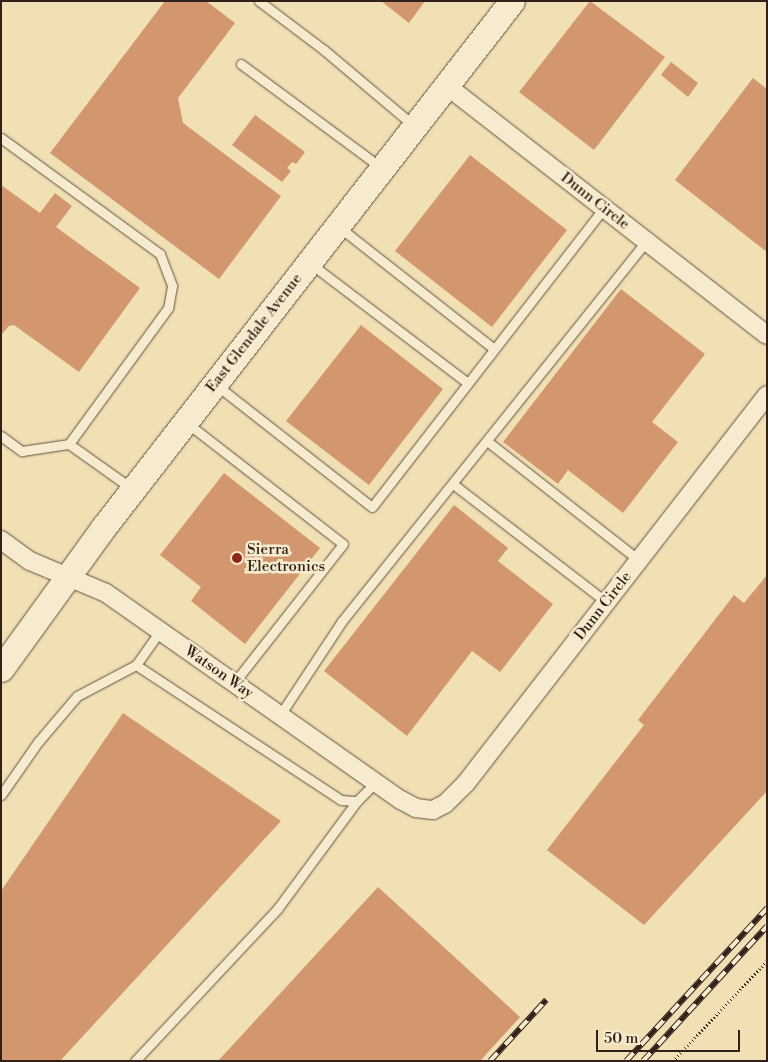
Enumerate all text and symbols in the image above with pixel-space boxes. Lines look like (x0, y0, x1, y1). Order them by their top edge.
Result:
street label: Dunn Circle (557, 169, 633, 233)
street label: East Glendale Avenue (202, 270, 306, 396)
place label: Sierra Electronics (247, 540, 325, 575)
marker: Sierra Electronics (231, 552, 243, 564)
street label: Dunn Circle (571, 568, 635, 644)
street label: Watson Way (181, 642, 257, 702)
scale bar (598, 1020, 742, 1052)
text: 50 m (604, 1029, 638, 1048)

